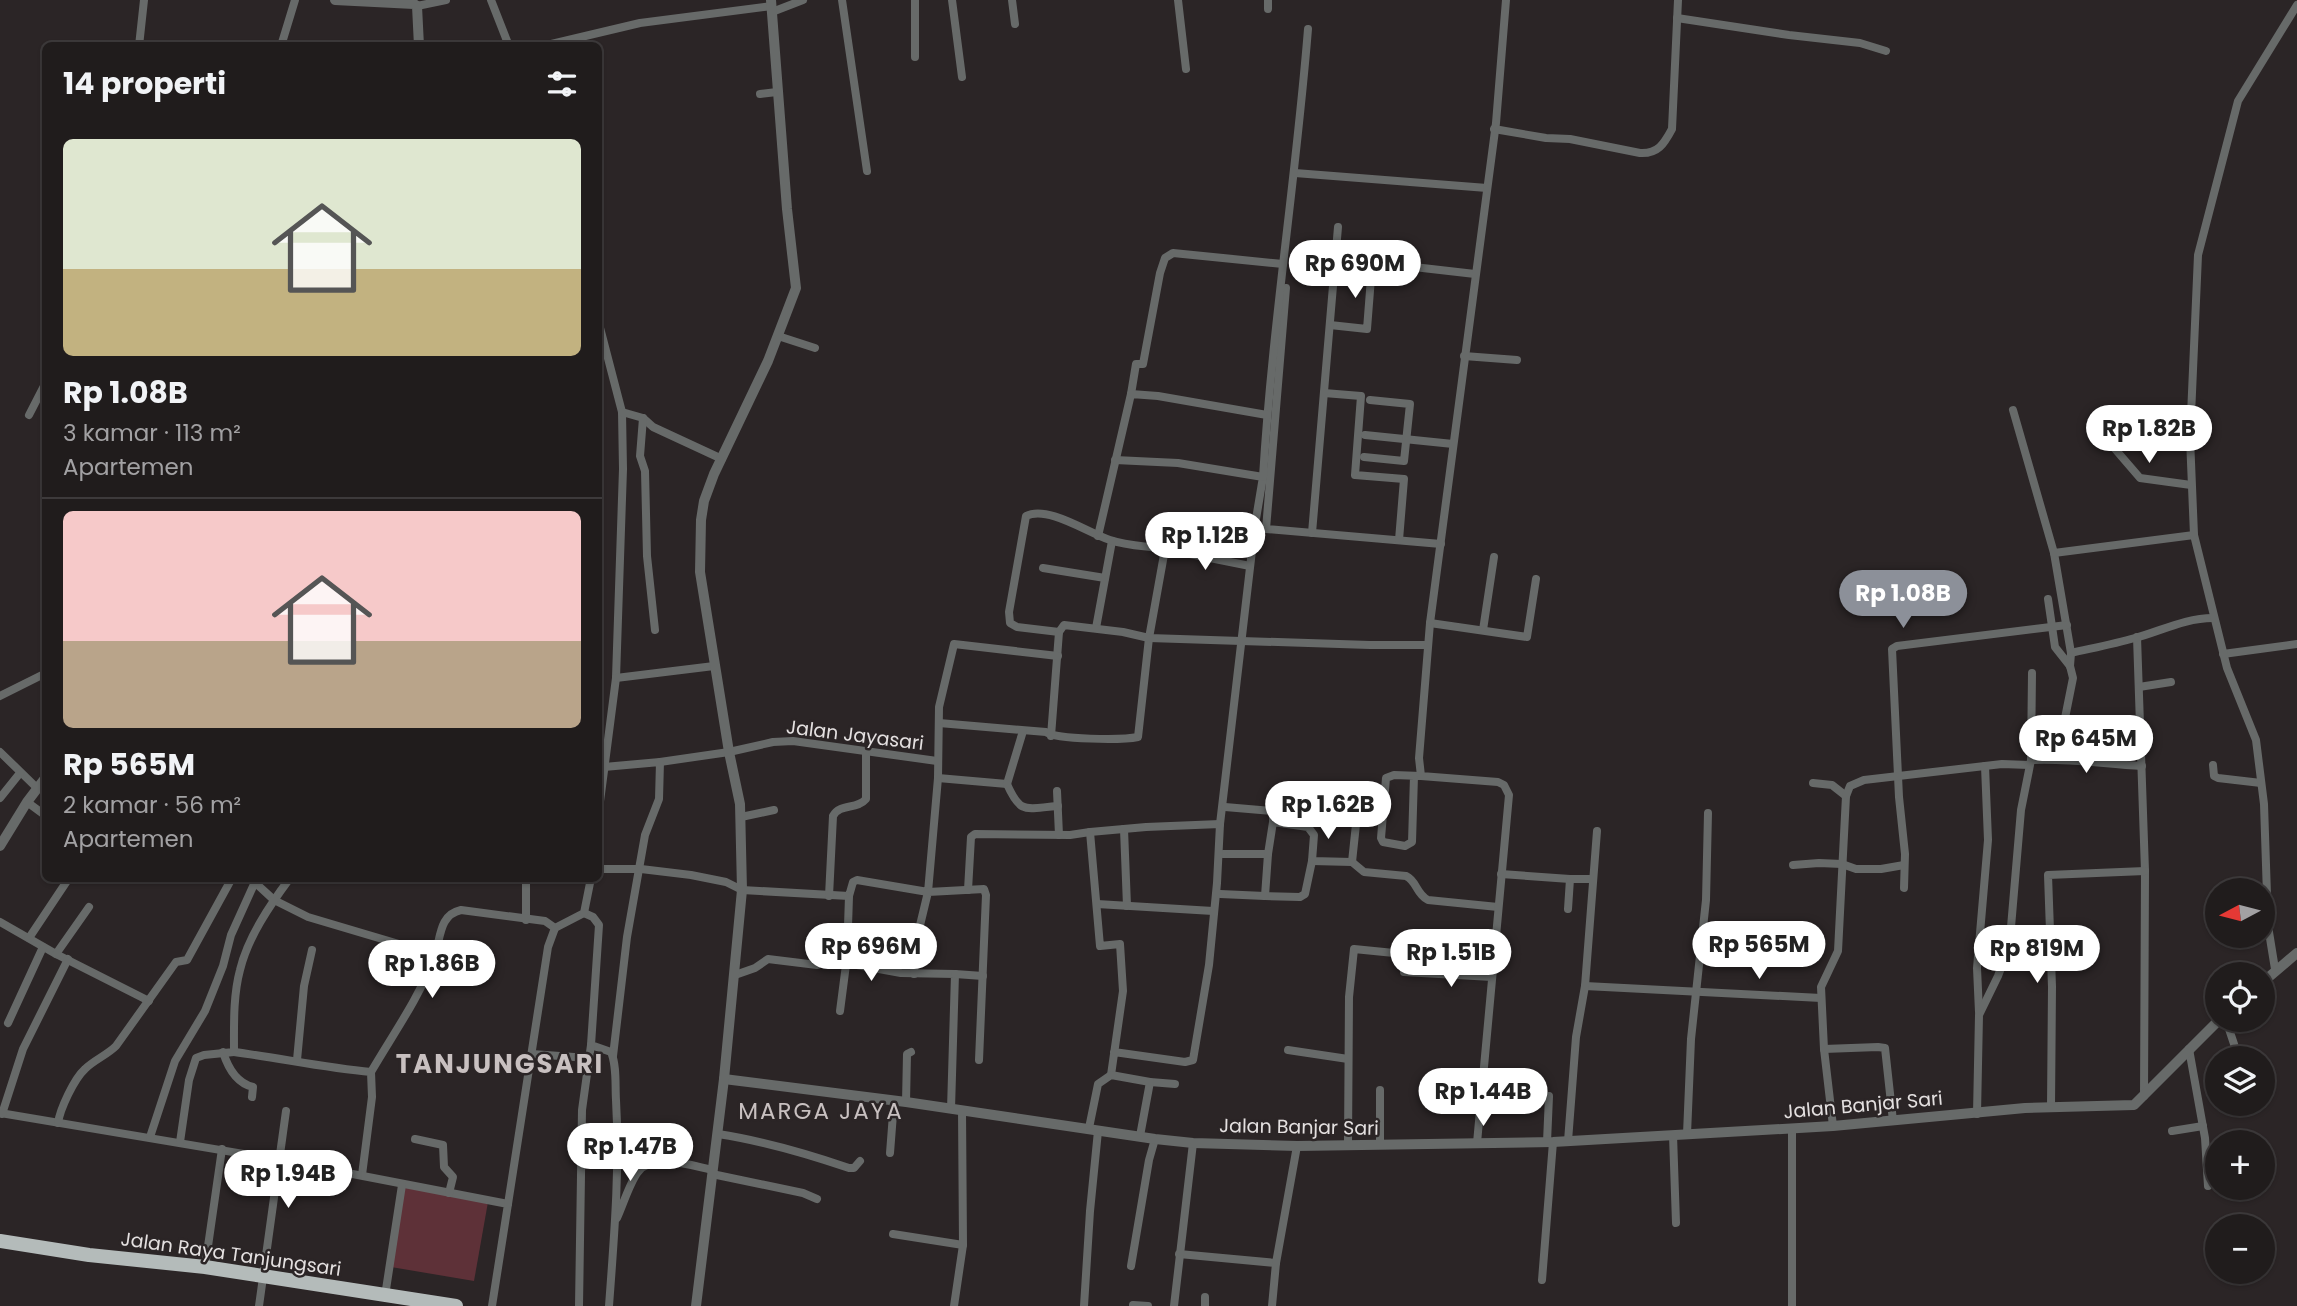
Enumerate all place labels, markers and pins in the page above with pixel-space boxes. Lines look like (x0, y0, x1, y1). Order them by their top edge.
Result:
pin: Rp 690M (1290, 240, 1420, 300)
pin: Rp 1.82B (2077, 406, 2221, 465)
pin: Rp 1.12B (1133, 512, 1277, 572)
pin: Rp 1.08B (1831, 570, 1975, 630)
pin: Rp 645M (2021, 716, 2151, 775)
pin: Rp 1.62B (1256, 782, 1400, 841)
pin: Rp 565M (1694, 922, 1824, 981)
pin: Rp 696M (806, 923, 936, 983)
pin: Rp 819M (1972, 926, 2102, 985)
pin: Rp 1.51B (1379, 930, 1523, 989)
pin: Rp 1.86B (360, 940, 504, 1000)
pin: Rp 1.44B (1411, 1068, 1555, 1128)
pin: Rp 1.47B (558, 1124, 702, 1183)
pin: Rp 1.94B (216, 1150, 360, 1210)

